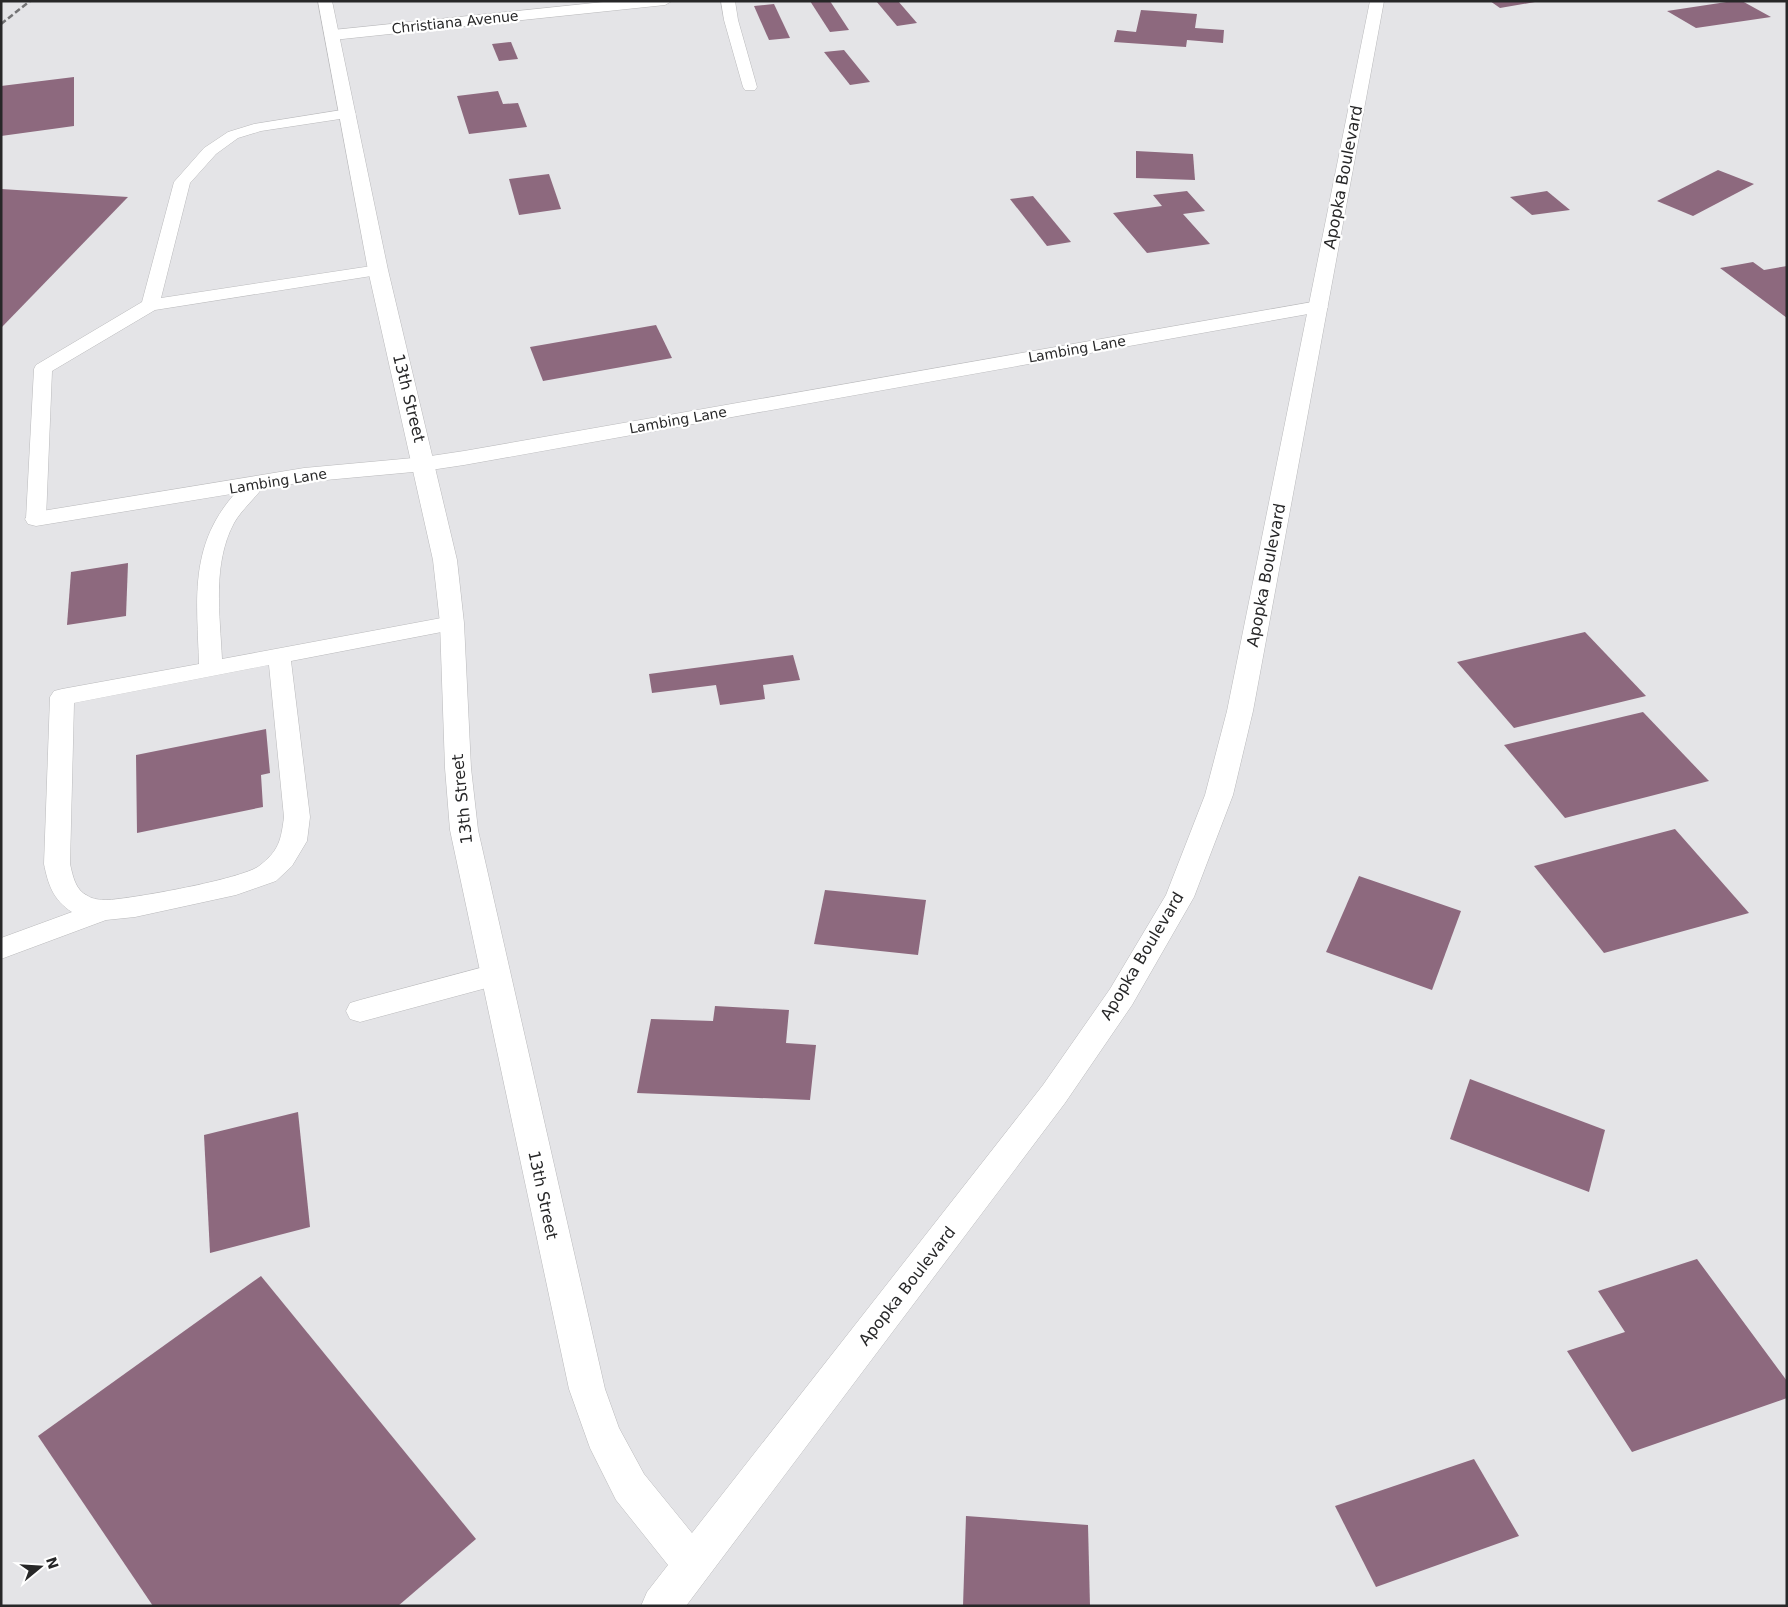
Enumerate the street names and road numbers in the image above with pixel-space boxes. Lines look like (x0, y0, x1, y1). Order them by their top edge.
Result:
street label: Christiana Avenue (391, 7, 519, 37)
street label: Apopka Boulevard (1320, 104, 1366, 250)
street label: Lambing Lane (1027, 333, 1127, 365)
street label: 13th Street (389, 352, 429, 444)
street label: Lambing Lane (628, 404, 728, 436)
street label: Lambing Lane (228, 465, 328, 497)
street label: Apopka Boulevard (1243, 502, 1289, 648)
street label: 13th Street (448, 753, 476, 845)
street label: Apopka Boulevard (1096, 889, 1188, 1023)
street label: 13th Street (524, 1149, 562, 1241)
street label: Apopka Boulevard (855, 1223, 959, 1349)

